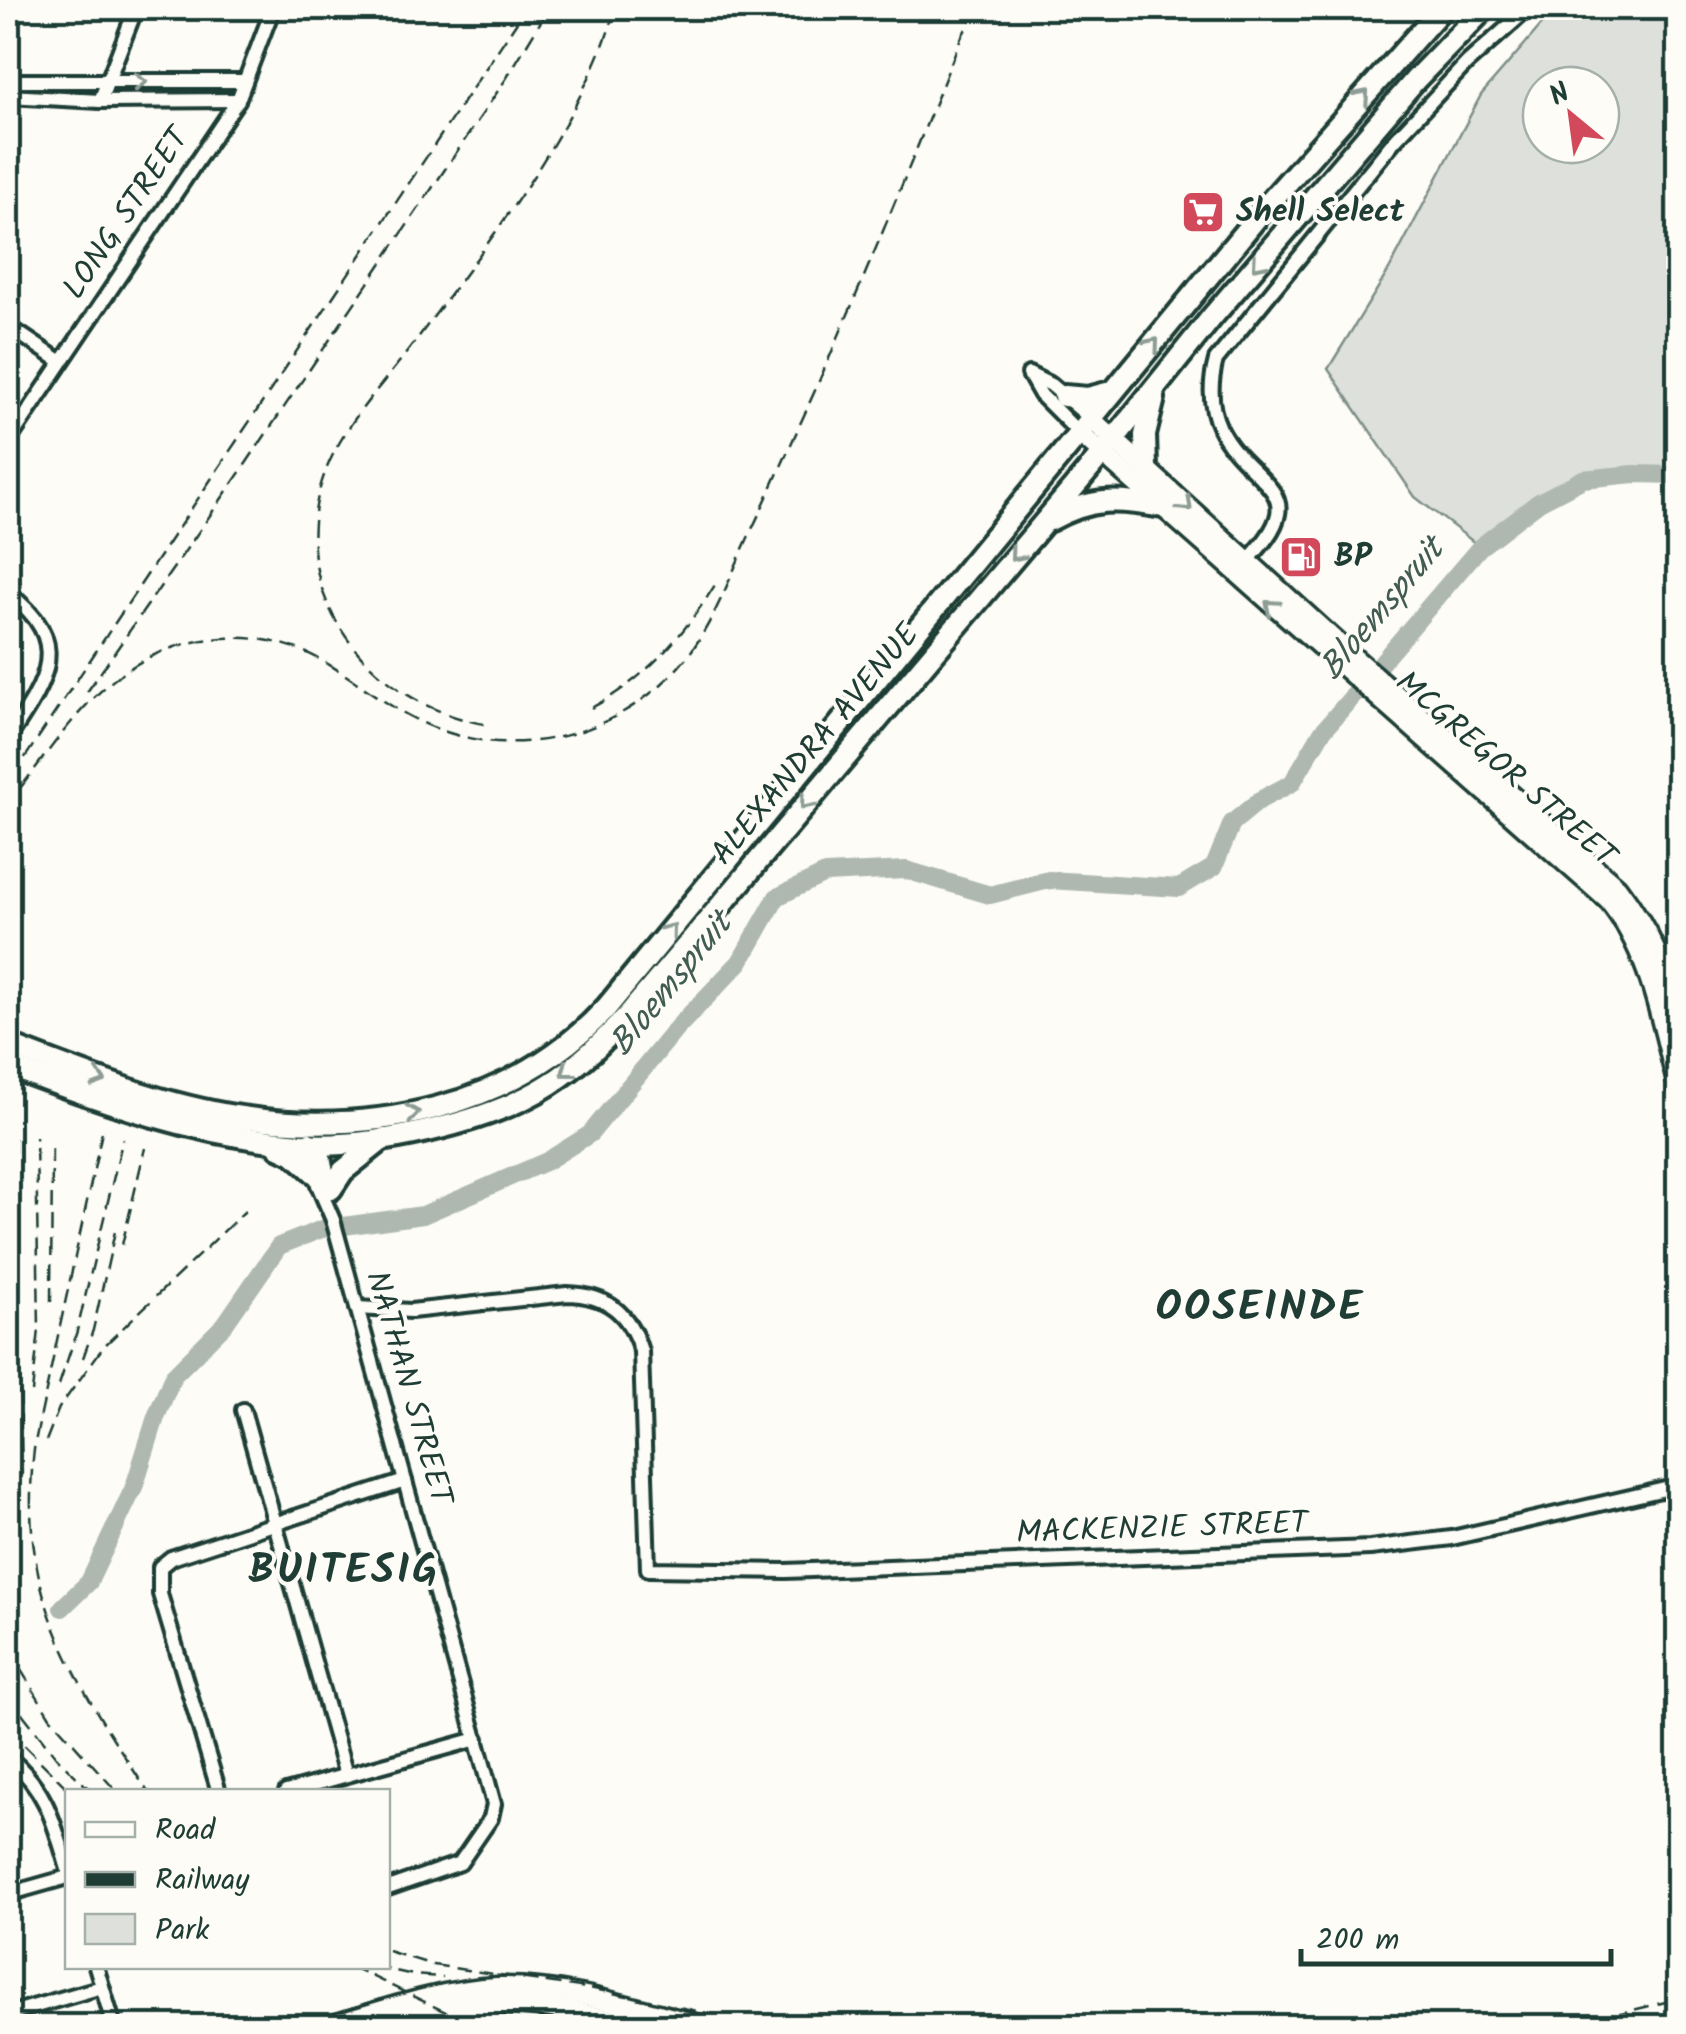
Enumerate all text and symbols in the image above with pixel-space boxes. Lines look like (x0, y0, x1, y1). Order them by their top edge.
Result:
north arrow (1521, 65, 1621, 165)
text: N (1541, 71, 1579, 119)
one-way arrow (132, 72, 148, 93)
one-way arrow (1351, 89, 1369, 108)
street label: LONG STREET (50, 115, 205, 311)
place label: Shell Select (1236, 187, 1405, 238)
supermarket icon: Shell Select (1180, 189, 1226, 235)
one-way arrow (1252, 253, 1270, 271)
one-way arrow (1141, 337, 1159, 355)
one-way arrow (1174, 493, 1193, 511)
water label: Bloemspruit (1306, 522, 1463, 694)
place label: BP (1334, 532, 1373, 583)
fuel station icon: BP (1278, 534, 1324, 580)
one-way arrow (1010, 544, 1028, 562)
one-way arrow (1265, 599, 1283, 617)
street label: ALEXANDRA AVENUE (699, 612, 934, 877)
street label: MCGREGOR STREET (1383, 659, 1629, 883)
one-way arrow (800, 792, 818, 810)
water label: Bloemspruit (596, 896, 751, 1070)
one-way arrow (658, 924, 676, 942)
one-way arrow (560, 1060, 578, 1077)
one-way arrow (90, 1067, 107, 1087)
one-way arrow (405, 1103, 422, 1124)
street label: NATHAN STREET (350, 1265, 467, 1514)
district label: OOSEINDE (1156, 1275, 1364, 1342)
street label: MACKENZIE STREET (1015, 1498, 1312, 1560)
district label: BUITESIG (248, 1538, 440, 1605)
legend (65, 1789, 390, 1969)
text: Road (155, 1807, 216, 1855)
text: Railway (155, 1857, 250, 1905)
scale bar (1301, 1904, 1611, 1966)
text: Park (155, 1907, 210, 1955)
text: 200 m (1316, 1917, 1399, 1965)

